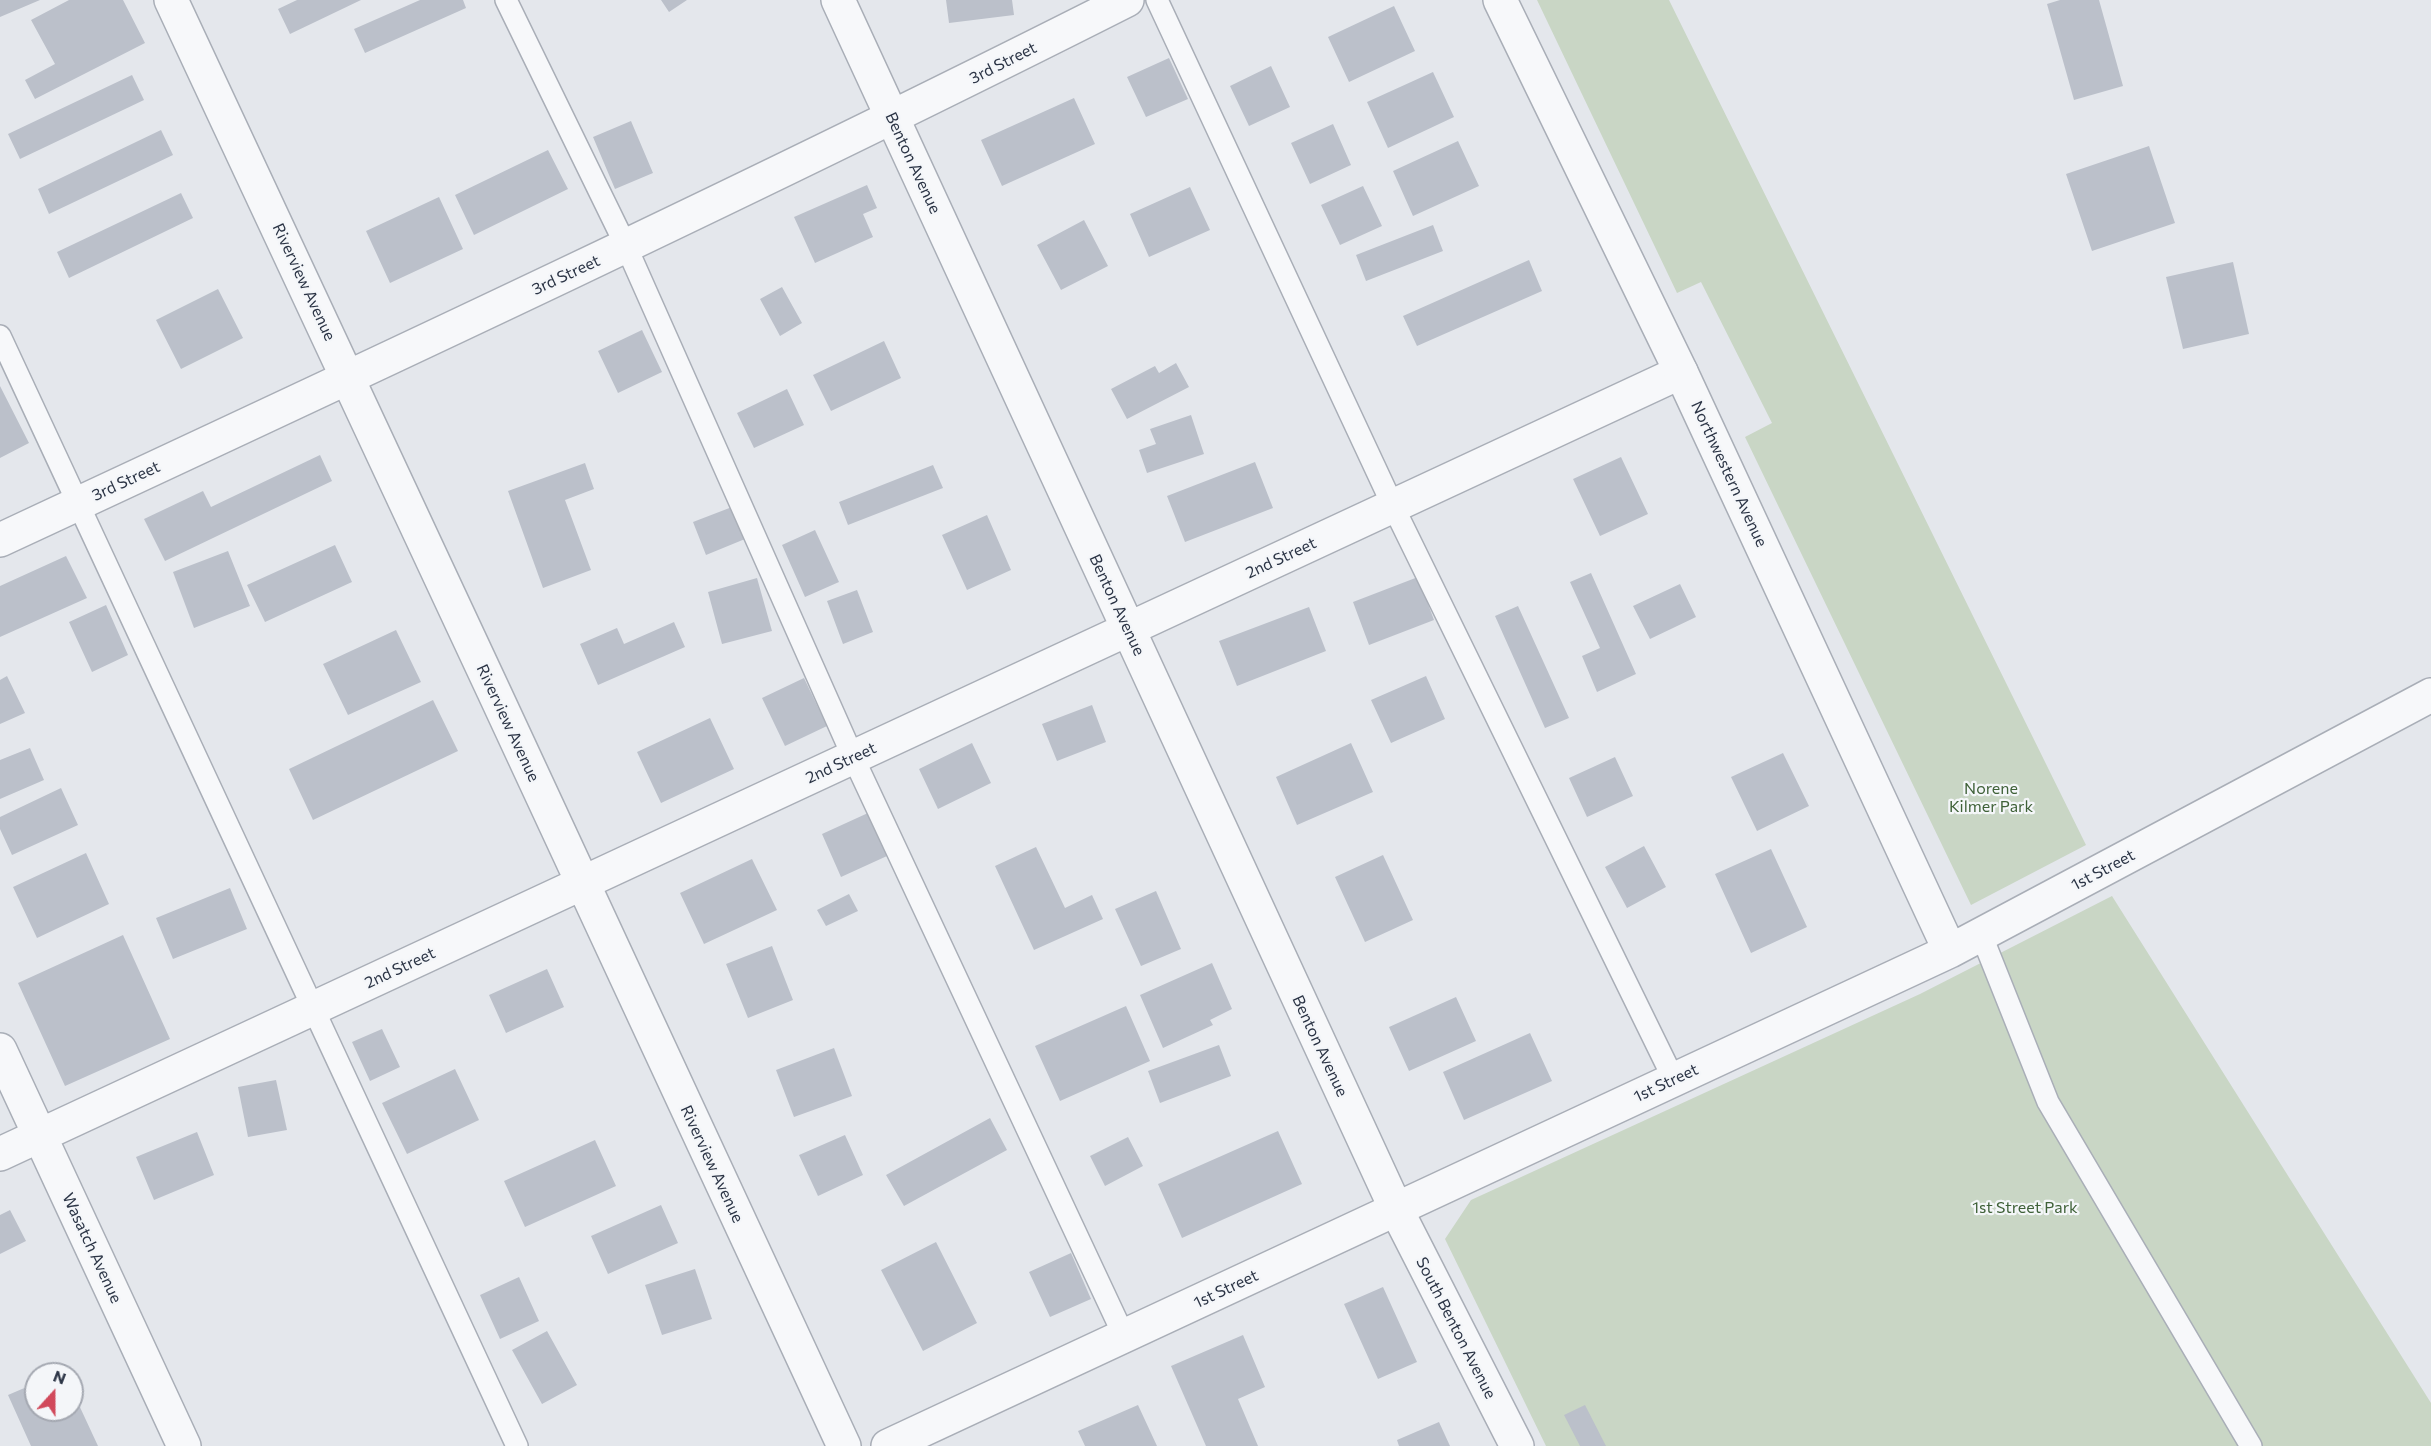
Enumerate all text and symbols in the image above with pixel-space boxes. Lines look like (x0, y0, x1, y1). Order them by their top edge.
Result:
street label: 3rd Street (966, 38, 1040, 88)
street label: Benton Avenue (881, 109, 945, 217)
street label: Riverview Avenue (268, 220, 340, 344)
street label: 3rd Street (529, 251, 603, 299)
street label: Northwestern Avenue (1687, 398, 1771, 550)
street label: 3rd Street (89, 457, 163, 505)
street label: 2nd Street (1243, 533, 1319, 583)
street label: Benton Avenue (1085, 551, 1149, 659)
street label: Riverview Avenue (472, 661, 544, 785)
street label: 2nd Street (803, 738, 879, 788)
park label: Norene Kilmer Park (1949, 779, 2033, 817)
street label: 1st Street (2068, 845, 2138, 895)
street label: 2nd Street (362, 943, 438, 993)
street label: Benton Avenue (1288, 992, 1352, 1100)
street label: 1st Street (1631, 1060, 1701, 1106)
street label: Riverview Avenue (676, 1102, 748, 1226)
street label: Wasatch Avenue (58, 1190, 126, 1306)
park label: 1st Street Park (1972, 1198, 2078, 1218)
street label: South Benton Avenue (1412, 1254, 1500, 1402)
street label: 1st Street (1191, 1266, 1261, 1312)
north arrow (24, 1362, 84, 1422)
text: N (51, 1366, 69, 1388)

